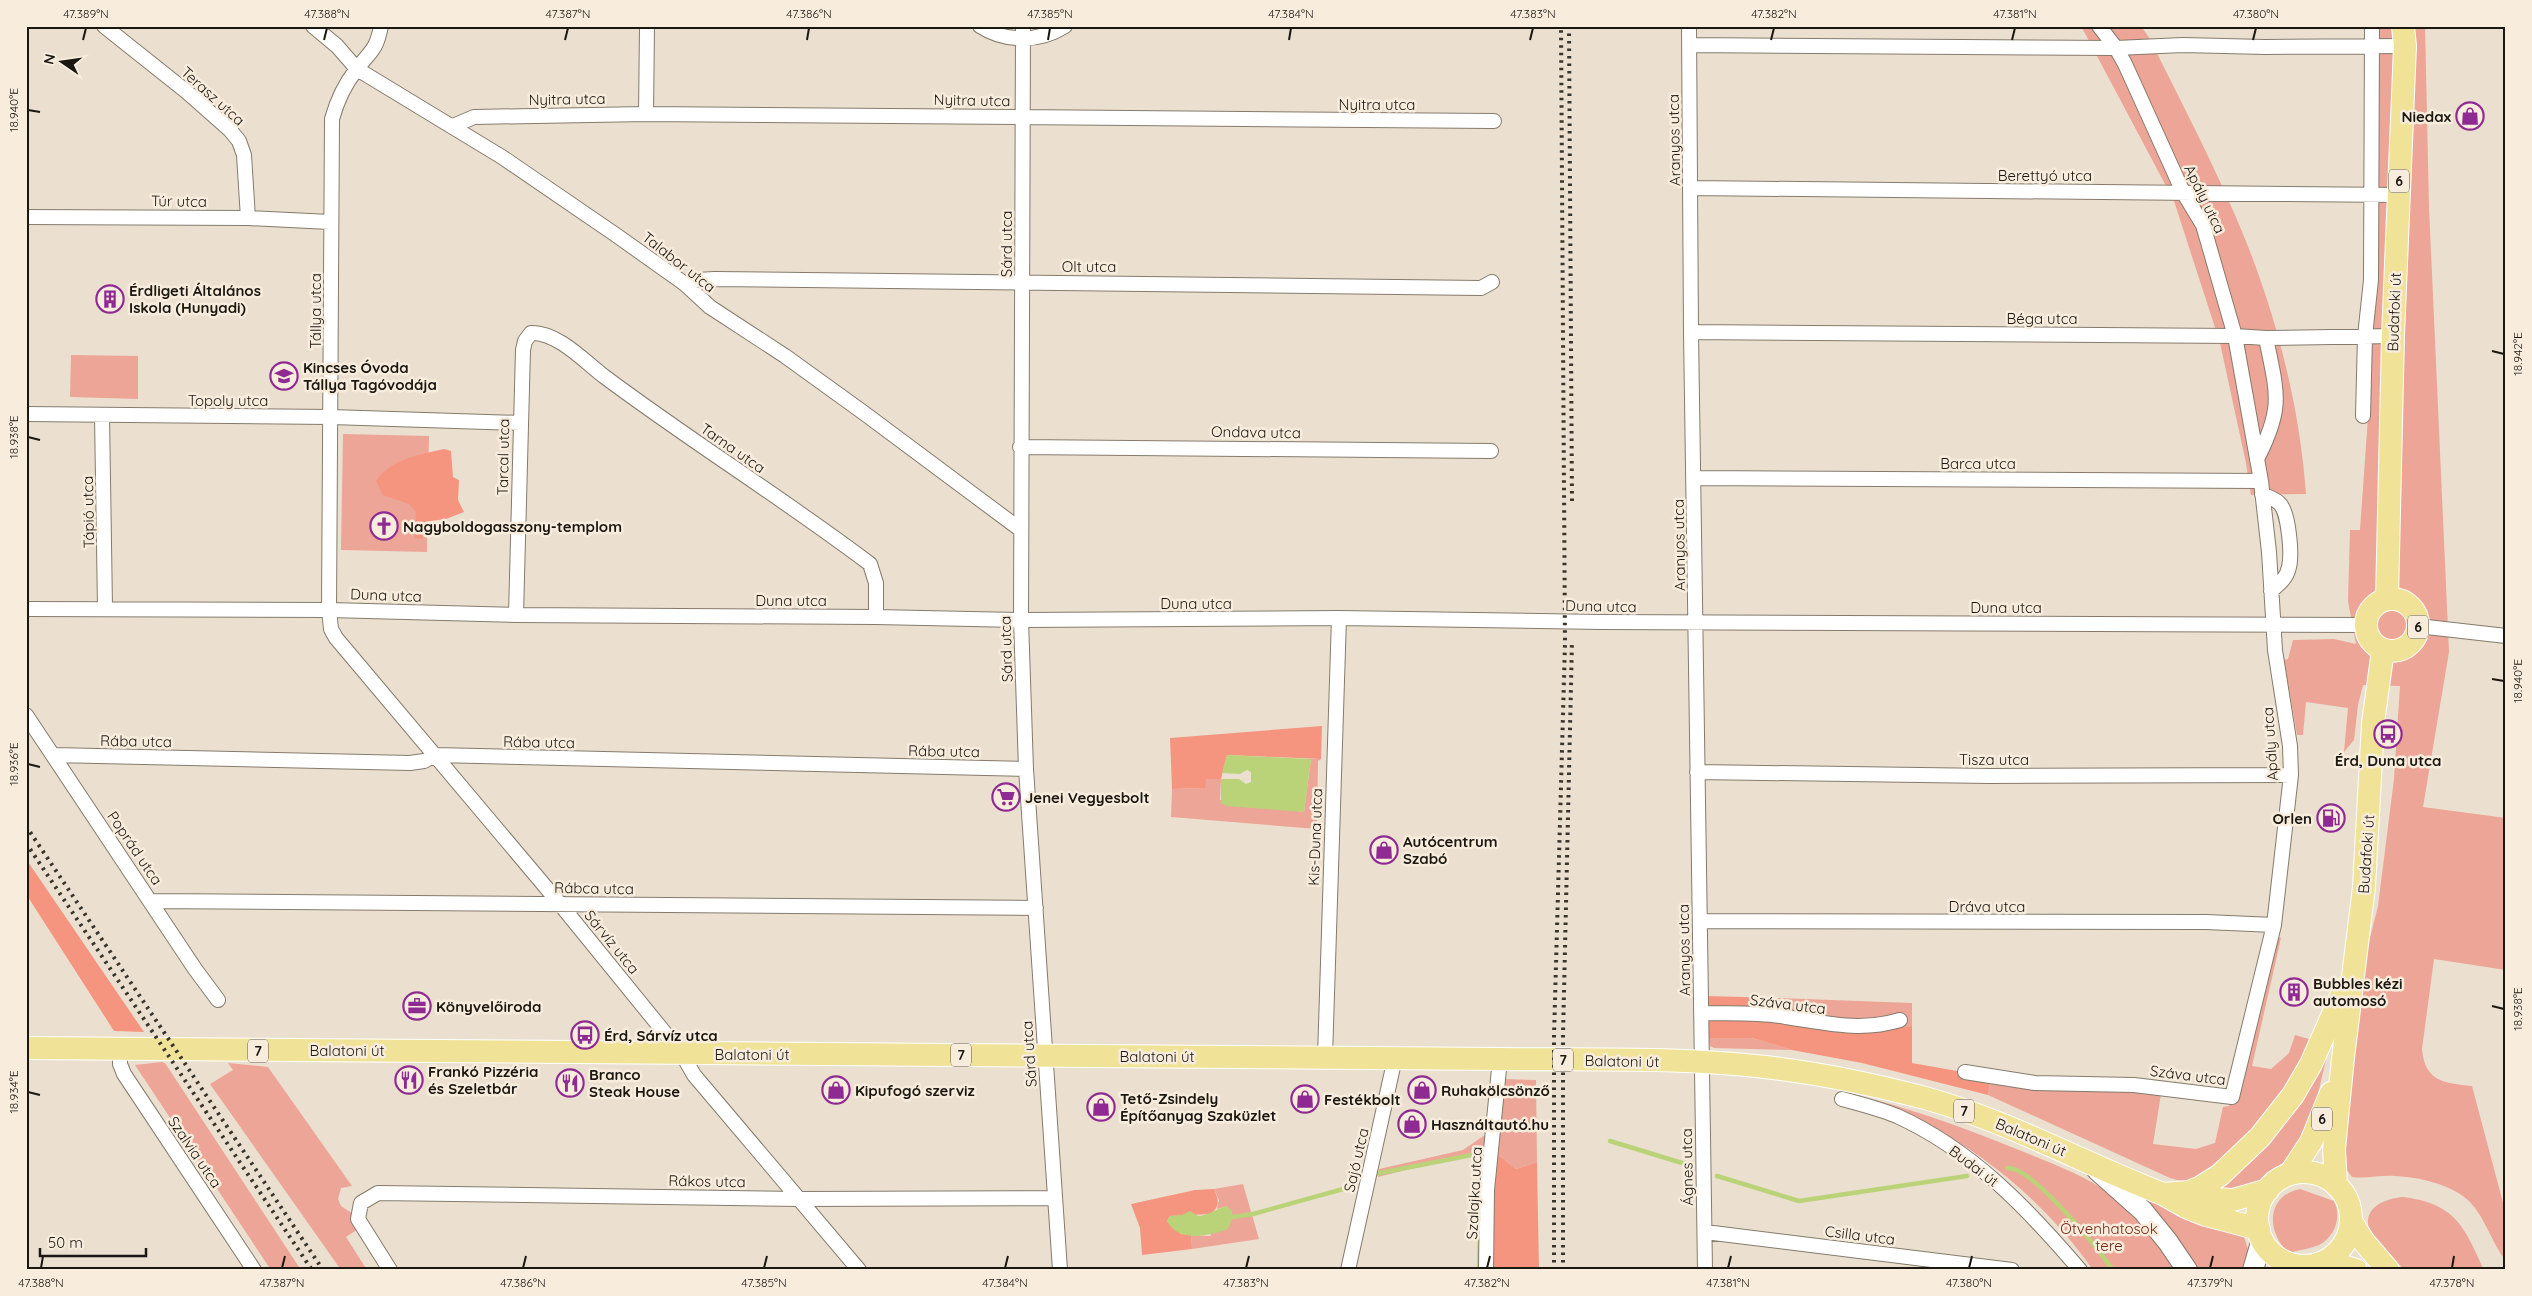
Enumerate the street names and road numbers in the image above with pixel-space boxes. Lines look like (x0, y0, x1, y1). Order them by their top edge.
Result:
street label: Terasz utca (177, 62, 249, 130)
street label: Nyitra utca (528, 89, 606, 109)
street label: Nyitra utca (933, 90, 1011, 110)
street label: Aranyos utca (1664, 94, 1684, 186)
street label: Nyitra utca (1339, 95, 1415, 114)
street label: Apály utca (2180, 162, 2230, 236)
street label: Berettyó utca (1998, 166, 2092, 185)
road number: 6 (2389, 170, 2409, 192)
street label: Túr utca (151, 191, 207, 211)
street label: Sárd utca (997, 211, 1016, 277)
street label: Talabor utca (639, 228, 719, 296)
street label: Olt utca (1062, 257, 1116, 276)
street label: Budafoki út (2383, 272, 2405, 352)
street label: Tállya utca (306, 273, 325, 349)
street label: Béga utca (2006, 309, 2078, 328)
street label: Topoly utca (188, 391, 268, 410)
street label: Tarcal utca (493, 418, 513, 496)
street label: Tarna utca (697, 419, 769, 477)
street label: Ondava utca (1211, 422, 1301, 442)
street label: Barca utca (1940, 454, 2016, 473)
street label: Tápió utca (78, 476, 98, 548)
street label: Aranyos utca (1669, 499, 1689, 591)
street label: Duna utca (350, 584, 422, 606)
street label: Duna utca (755, 591, 827, 610)
street label: Duna utca (1160, 594, 1232, 613)
street label: Duna utca (1565, 596, 1637, 616)
street label: Duna utca (1970, 598, 2042, 617)
street label: Sárd utca (995, 615, 1017, 683)
road number: 6 (2408, 616, 2428, 638)
street label: Apály utca (2258, 706, 2282, 782)
street label: Rába utca (100, 731, 172, 751)
street label: Rába utca (503, 732, 575, 752)
street label: Rába utca (908, 741, 980, 761)
street label: Tisza utca (1959, 750, 2029, 769)
street label: Kis-Duna utca (1304, 788, 1326, 886)
street label: Poprád utca (103, 807, 167, 889)
street label: Budafoki út (2354, 814, 2378, 894)
street label: Rábca utca (554, 878, 634, 898)
street label: Dráva utca (1949, 897, 2025, 916)
street label: Aranyos utca (1674, 904, 1694, 996)
street label: Sárvíz utca (580, 906, 644, 978)
street label: Száva utca (1749, 990, 1827, 1018)
street label: Sárd utca (1017, 1020, 1041, 1088)
road number: 7 (248, 1040, 268, 1062)
street label: Balatoni út (309, 1041, 385, 1060)
road number: 7 (951, 1044, 971, 1066)
street label: Balatoni út (714, 1045, 790, 1064)
street label: Balatoni út (1119, 1047, 1195, 1066)
road number: 7 (1553, 1048, 1573, 1072)
street label: Balatoni út (1584, 1051, 1660, 1071)
street label: Száva utca (2149, 1061, 2227, 1089)
road number: 7 (1954, 1100, 1974, 1122)
road number: 6 (2312, 1108, 2332, 1130)
street label: Szalvia utca (164, 1112, 226, 1192)
street label: Balatoni út (1993, 1114, 2069, 1160)
street label: Sajó utca (1339, 1126, 1373, 1194)
street label: Ágnes utca (1677, 1128, 1697, 1206)
street label: Budai út (1945, 1141, 2003, 1191)
street label: Szalajka utca (1462, 1146, 1486, 1240)
street label: Rákos utca (668, 1171, 746, 1191)
street label: Csilla utca (1824, 1221, 1896, 1249)

